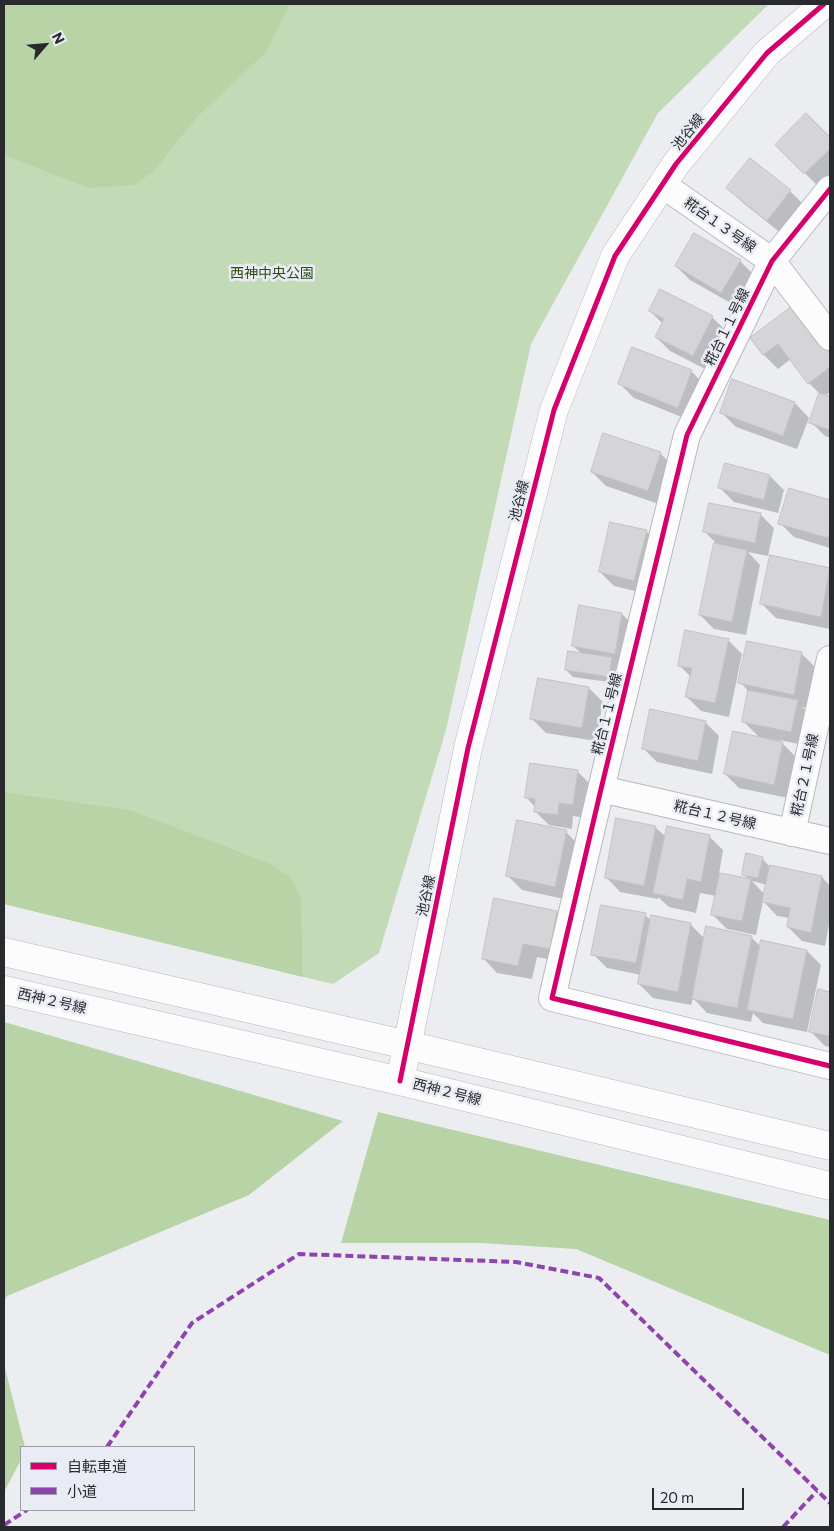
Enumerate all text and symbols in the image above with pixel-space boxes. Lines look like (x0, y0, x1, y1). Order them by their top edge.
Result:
north arrow (20, 20, 70, 70)
text: N (49, 29, 69, 46)
street label: 池谷線 (668, 110, 708, 154)
street label: 糀台１３号線 (681, 194, 759, 256)
park label: 西神中央公園 (230, 265, 314, 281)
street label: 糀台１１号線 (701, 286, 753, 368)
street label: 池谷線 (506, 479, 532, 523)
street label: 糀台１１号線 (589, 671, 625, 757)
street label: 糀台２１号線 (788, 732, 822, 818)
street label: 糀台１２号線 (672, 797, 758, 833)
street label: 池谷線 (413, 874, 439, 918)
street label: 西神２号線 (16, 985, 88, 1017)
street label: 西神２号線 (411, 1075, 483, 1109)
legend (20, 1446, 195, 1511)
text: 自転車道 (67, 1457, 127, 1475)
scale bar (654, 1478, 746, 1510)
text: 小道 (67, 1482, 97, 1500)
text: 20 m (660, 1488, 694, 1506)

